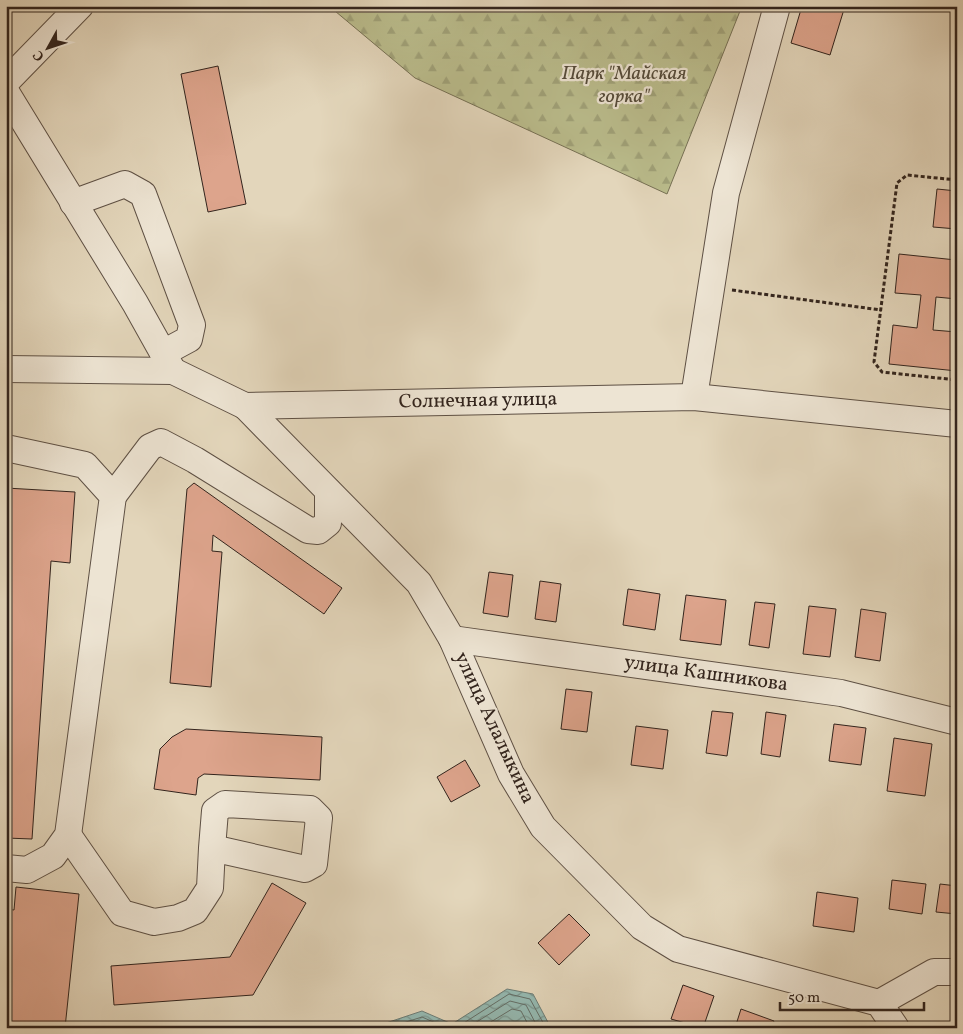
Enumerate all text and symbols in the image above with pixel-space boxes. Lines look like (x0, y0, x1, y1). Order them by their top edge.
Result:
north arrow (22, 22, 72, 72)
text: С (29, 46, 49, 65)
park label: Парк "Майская горка" (562, 60, 686, 111)
street label: Солнечная улица (398, 386, 558, 416)
street label: улица Алалыкина (447, 647, 541, 809)
street label: улица Кашникова (622, 649, 790, 699)
scale bar (780, 979, 924, 1011)
text: 50 m (788, 988, 820, 1009)

